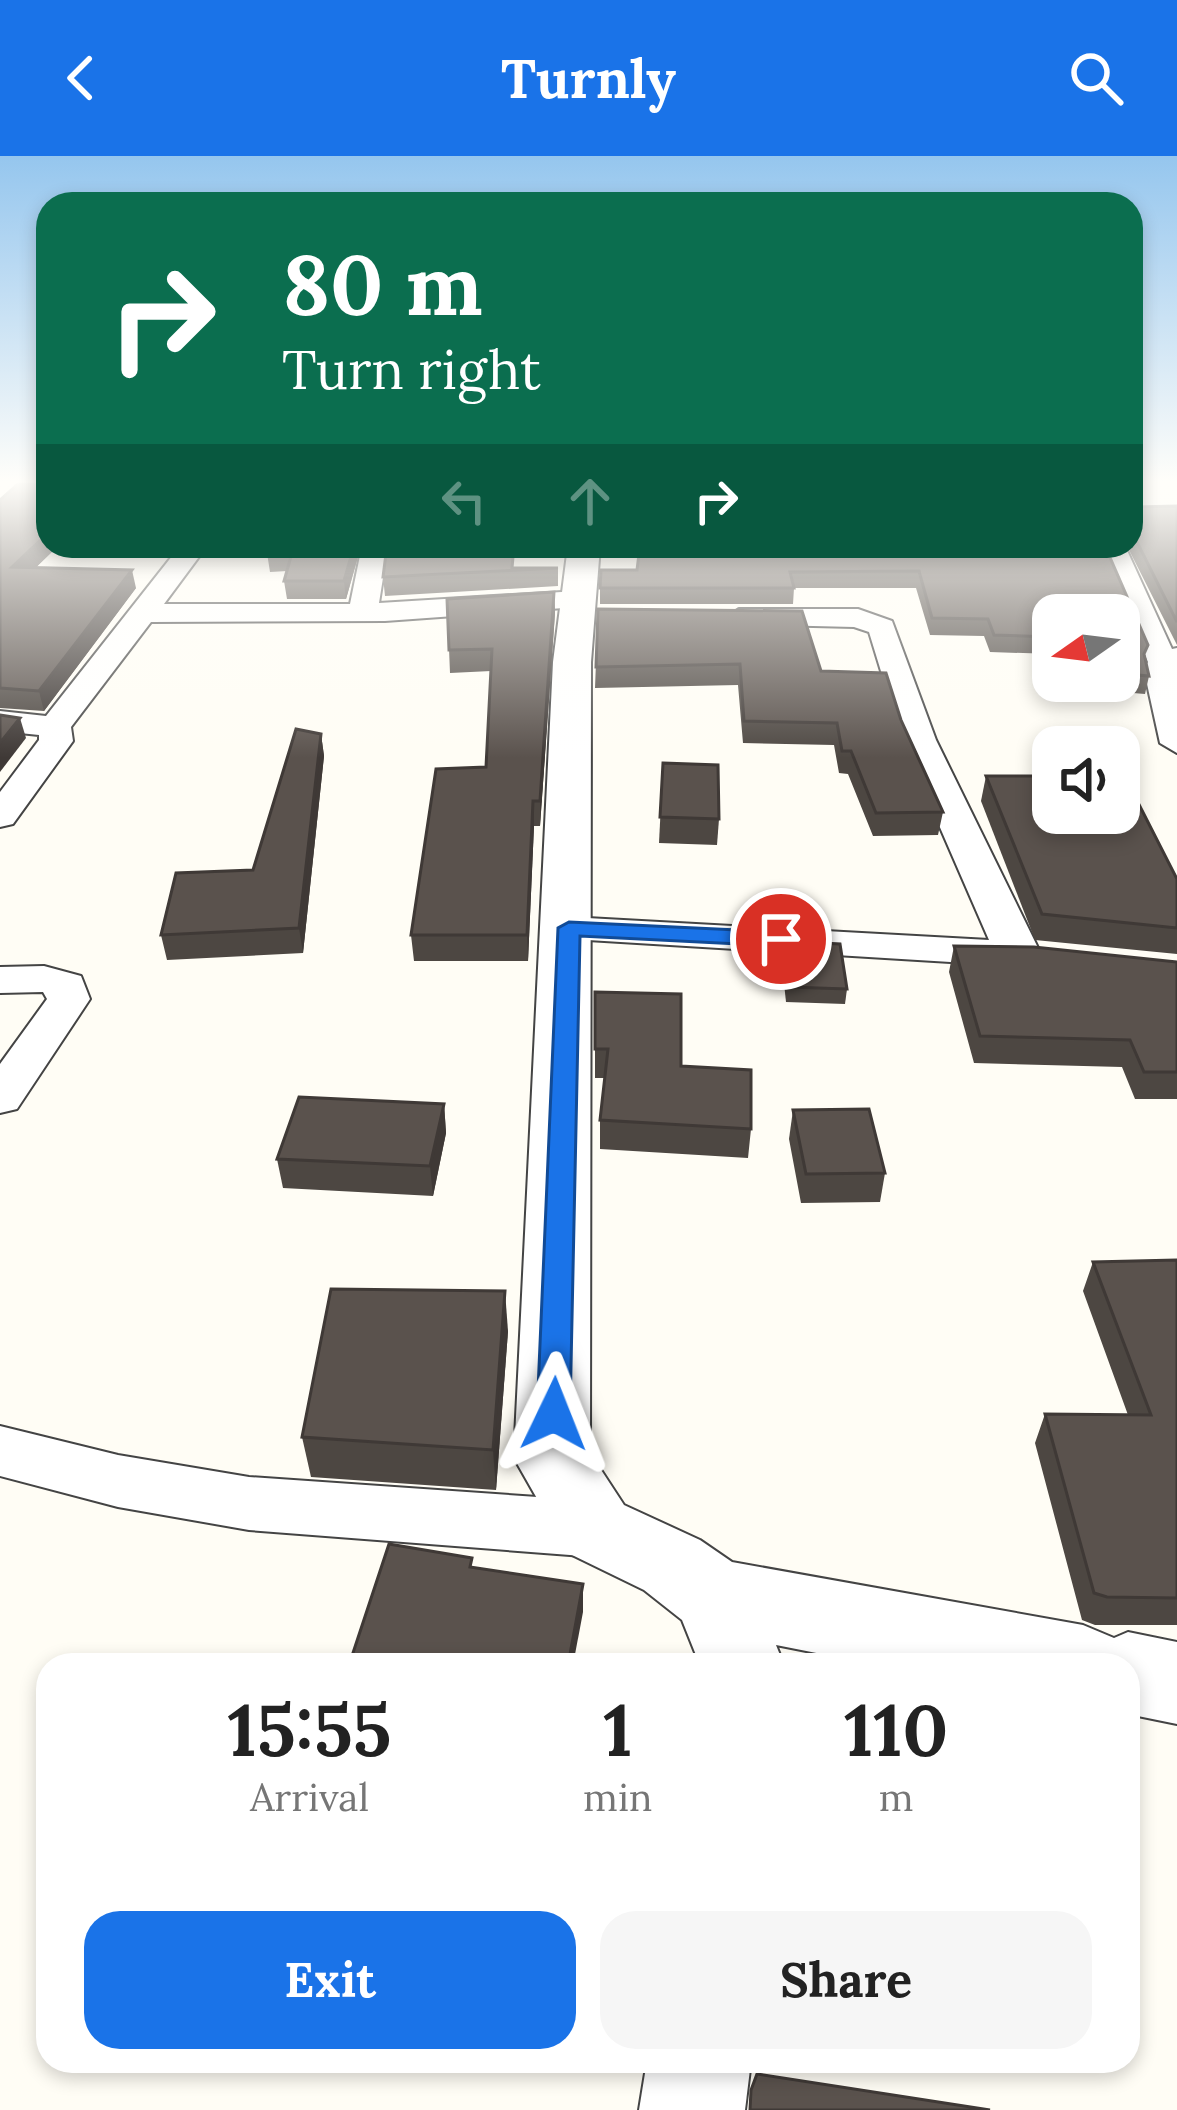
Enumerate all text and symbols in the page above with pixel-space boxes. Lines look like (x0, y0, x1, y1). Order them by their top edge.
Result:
text: Turnly (501, 44, 676, 113)
icon: back (48, 45, 114, 111)
icon: search (1063, 45, 1129, 111)
text: 80 m (282, 230, 483, 338)
icon: right (84, 240, 240, 396)
text: Turn right (282, 335, 541, 404)
icon: left (431, 468, 497, 534)
icon: ahead (557, 468, 623, 534)
icon: right (683, 468, 749, 534)
north arrow (1032, 594, 1140, 702)
map controls (1032, 594, 1140, 834)
button: sound (1032, 726, 1140, 834)
pin (730, 888, 832, 990)
icon: arrive (748, 906, 814, 972)
position arrow (491, 1351, 617, 1477)
text: 15:55 (228, 1684, 391, 1776)
text: 1 (603, 1684, 632, 1776)
text: 110 (844, 1684, 948, 1776)
text: Arrival (250, 1772, 369, 1822)
text: min (583, 1772, 653, 1822)
text: m (879, 1772, 914, 1822)
button: Exit (84, 1911, 576, 2049)
button: Share (600, 1911, 1092, 2049)

